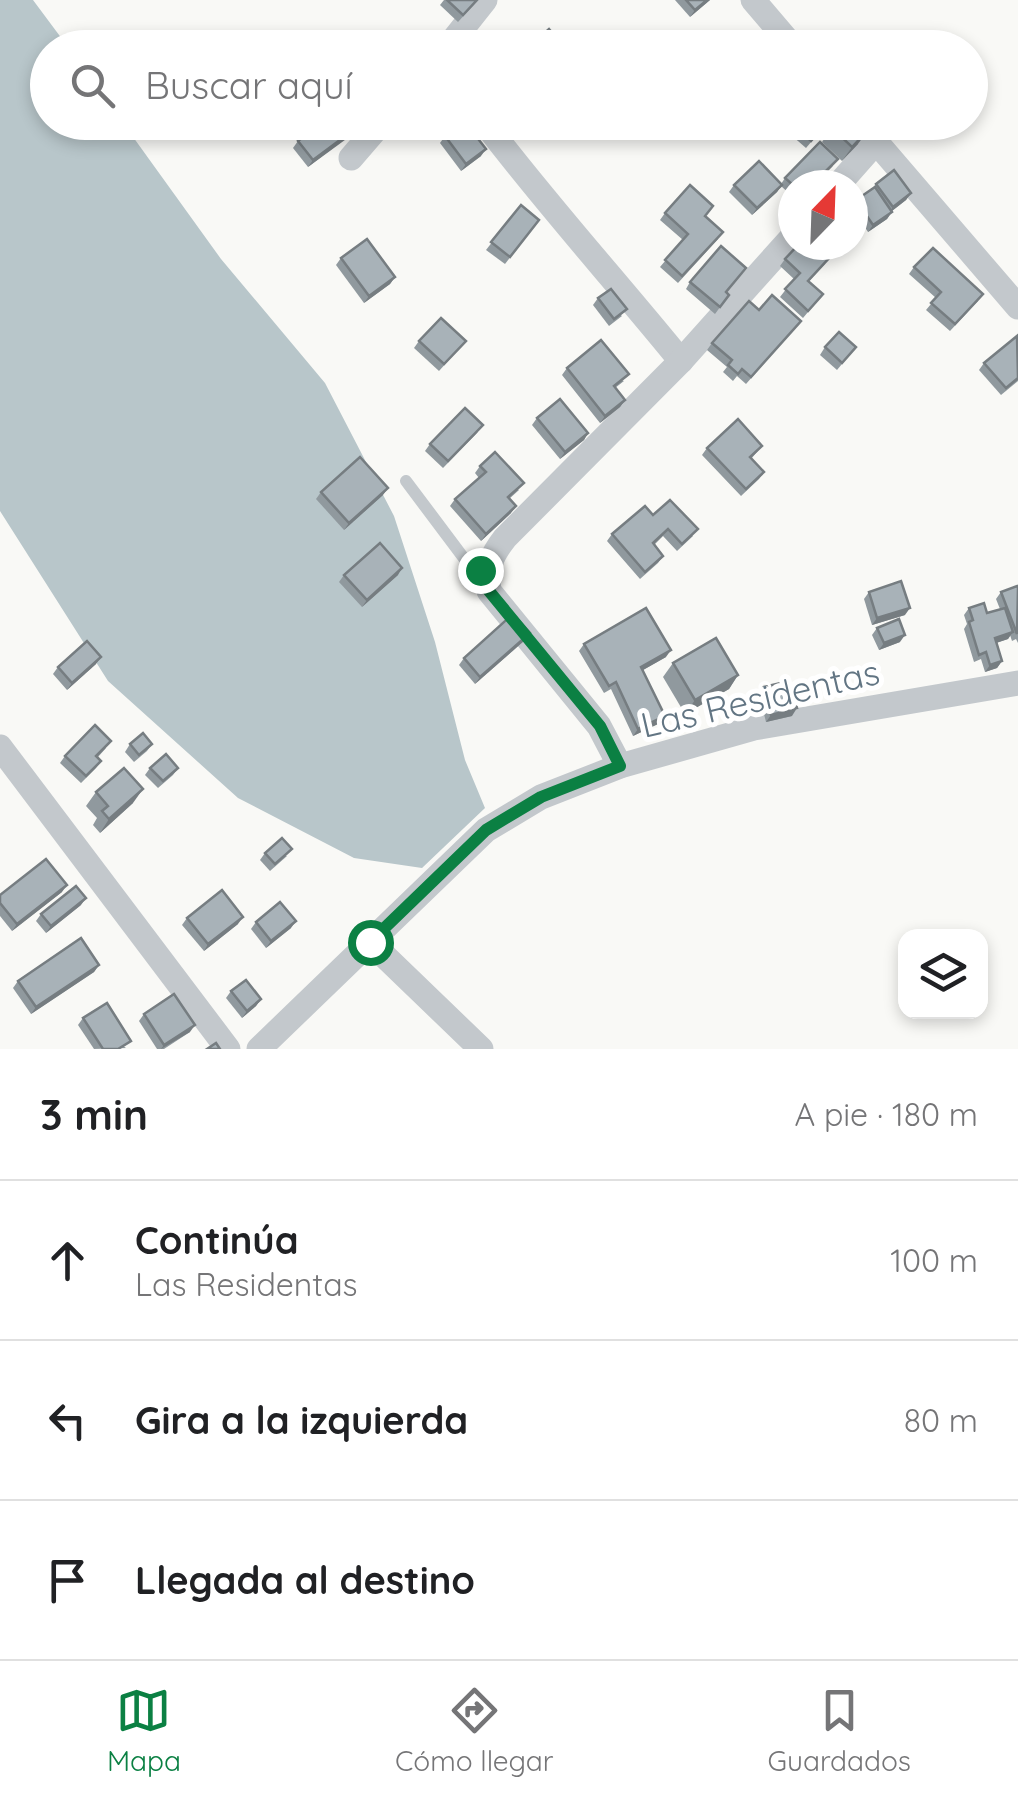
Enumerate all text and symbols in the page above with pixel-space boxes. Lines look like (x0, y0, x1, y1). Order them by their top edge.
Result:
search box (30, 30, 988, 140)
icon: search (65, 58, 120, 113)
text: Buscar aquí (145, 61, 353, 109)
north arrow (778, 170, 868, 260)
route end (458, 548, 504, 594)
street label: Las Residentas (636, 649, 884, 747)
route start (348, 920, 394, 966)
map controls (898, 929, 988, 1019)
button: layers (898, 929, 988, 1019)
text: 3 min (40, 1088, 148, 1141)
text: A pie · 180 m (794, 1094, 978, 1134)
text: Continúa (135, 1216, 299, 1264)
icon: ahead (40, 1233, 95, 1288)
text: 100 m (890, 1240, 978, 1280)
text: Las Residentas (135, 1264, 358, 1304)
icon: left (40, 1393, 95, 1448)
text: Gira a la izquierda (135, 1396, 468, 1444)
text: 80 m (904, 1400, 978, 1440)
icon: arrive (40, 1553, 95, 1608)
text: Llegada al destino (135, 1556, 475, 1604)
tab: Mapa (107, 1683, 181, 1778)
tab: Cómo llegar (395, 1683, 554, 1778)
tab: Guardados (768, 1683, 911, 1778)

